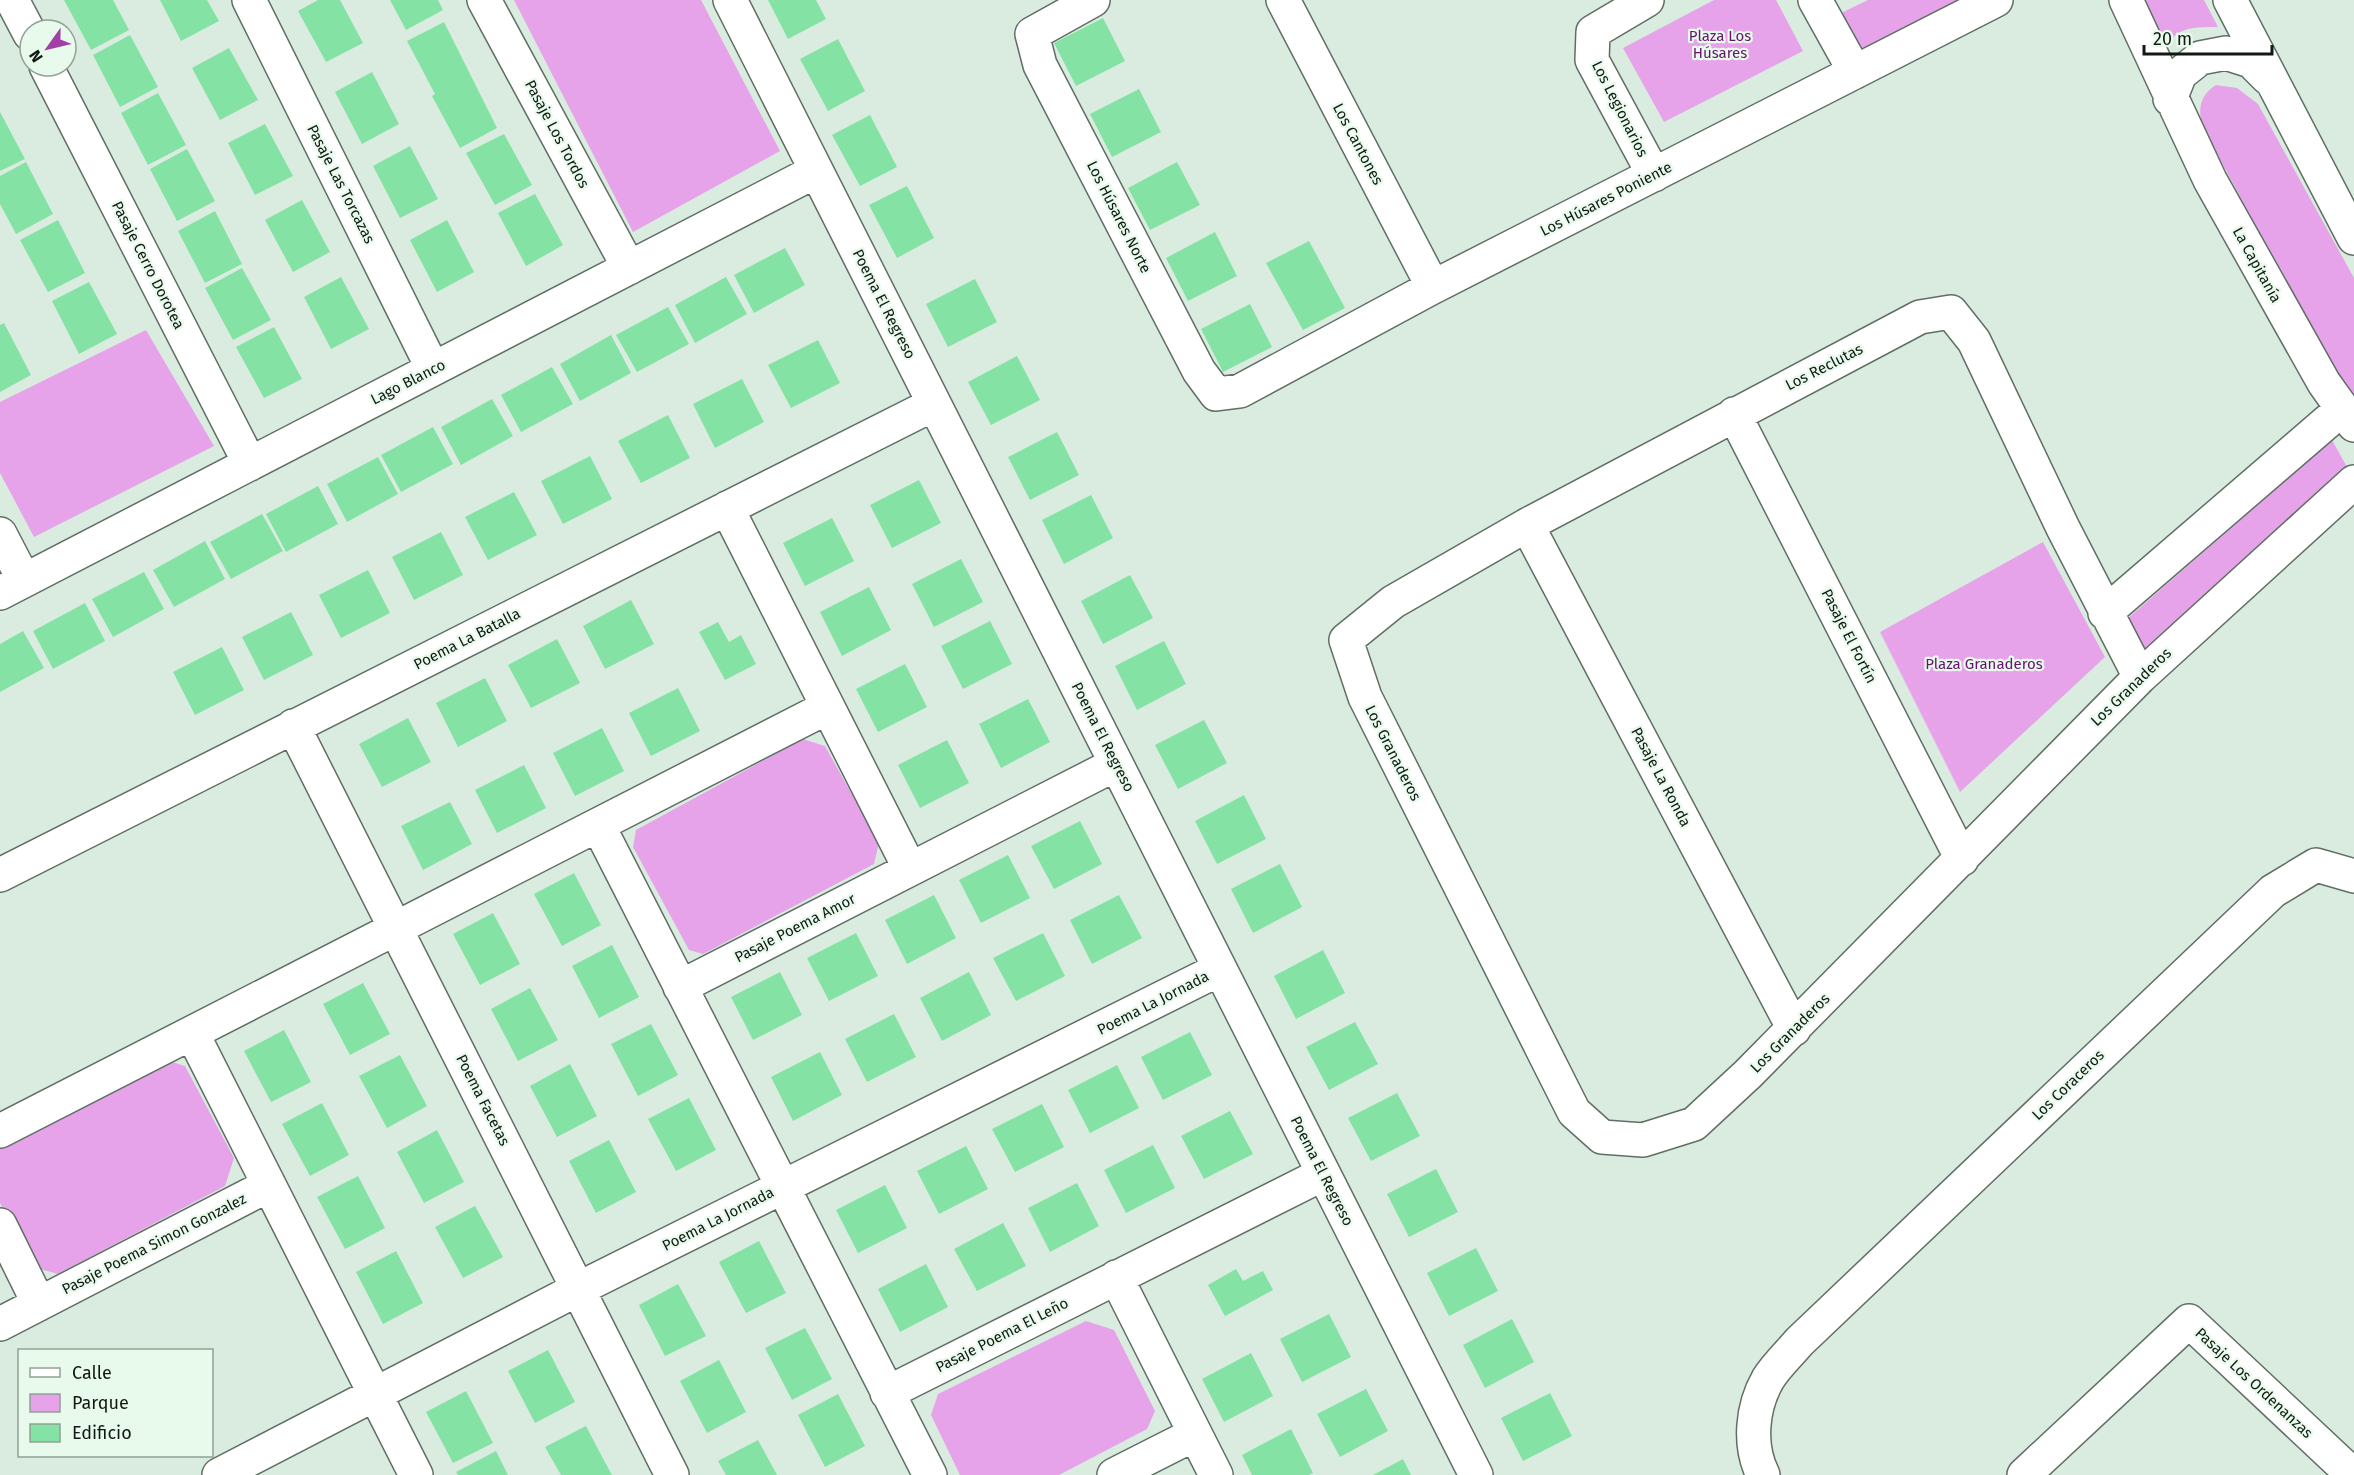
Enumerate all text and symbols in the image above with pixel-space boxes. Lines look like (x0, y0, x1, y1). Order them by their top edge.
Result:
north arrow (18, 18, 78, 78)
scale bar (2144, 18, 2272, 56)
park label: Plaza Los Húsares (1689, 27, 1751, 62)
text: 20 m (2153, 28, 2192, 50)
text: N (25, 46, 47, 66)
street label: Los Legionarios (1588, 58, 1652, 160)
street label: Pasaje Los Tordos (521, 77, 593, 191)
street label: Los Cantones (1329, 100, 1387, 188)
street label: Pasaje Las Torcazas (303, 122, 379, 246)
street label: Los Húsares Norte (1083, 158, 1155, 276)
street label: Los Húsares Poniente (1537, 158, 1675, 240)
street label: Pasaje Cerro Dorotea (108, 198, 188, 332)
street label: La Capitanía (2229, 224, 2285, 306)
street label: Poema El Regreso (849, 246, 919, 362)
street label: Los Reclutas (1782, 340, 1866, 394)
street label: Lago Blanco (368, 355, 448, 409)
street label: Pasaje El Fortín (1818, 586, 1880, 686)
street label: Poema La Batalla (411, 604, 523, 674)
street label: Los Granaderos (2087, 644, 2175, 730)
park label: Plaza Granaderos (1925, 655, 2043, 673)
street label: Poema El Regreso (1068, 679, 1138, 795)
street label: Los Granaderos (1361, 702, 1425, 804)
street label: Pasaje La Ronda (1627, 724, 1695, 830)
street label: Pasaje Poema Amor (732, 890, 859, 966)
street label: Poema La Jornada (1094, 967, 1212, 1039)
street label: Los Granaderos (1747, 990, 1833, 1076)
street label: Los Coraceros (2028, 1046, 2108, 1124)
street label: Poema Facetas (452, 1051, 514, 1149)
street label: Poema El Regreso (1287, 1113, 1357, 1229)
street label: Poema La Jornada (659, 1183, 777, 1255)
street label: Pasaje Poema Simon Gonzalez (59, 1189, 250, 1298)
street label: Pasaje Poema El Leño (933, 1294, 1071, 1376)
street label: Pasaje Los Ordenanzas (2192, 1324, 2316, 1442)
legend (18, 1349, 213, 1457)
text: Calle (72, 1362, 112, 1384)
text: Parque (72, 1392, 129, 1414)
text: Edificio (72, 1422, 132, 1444)

